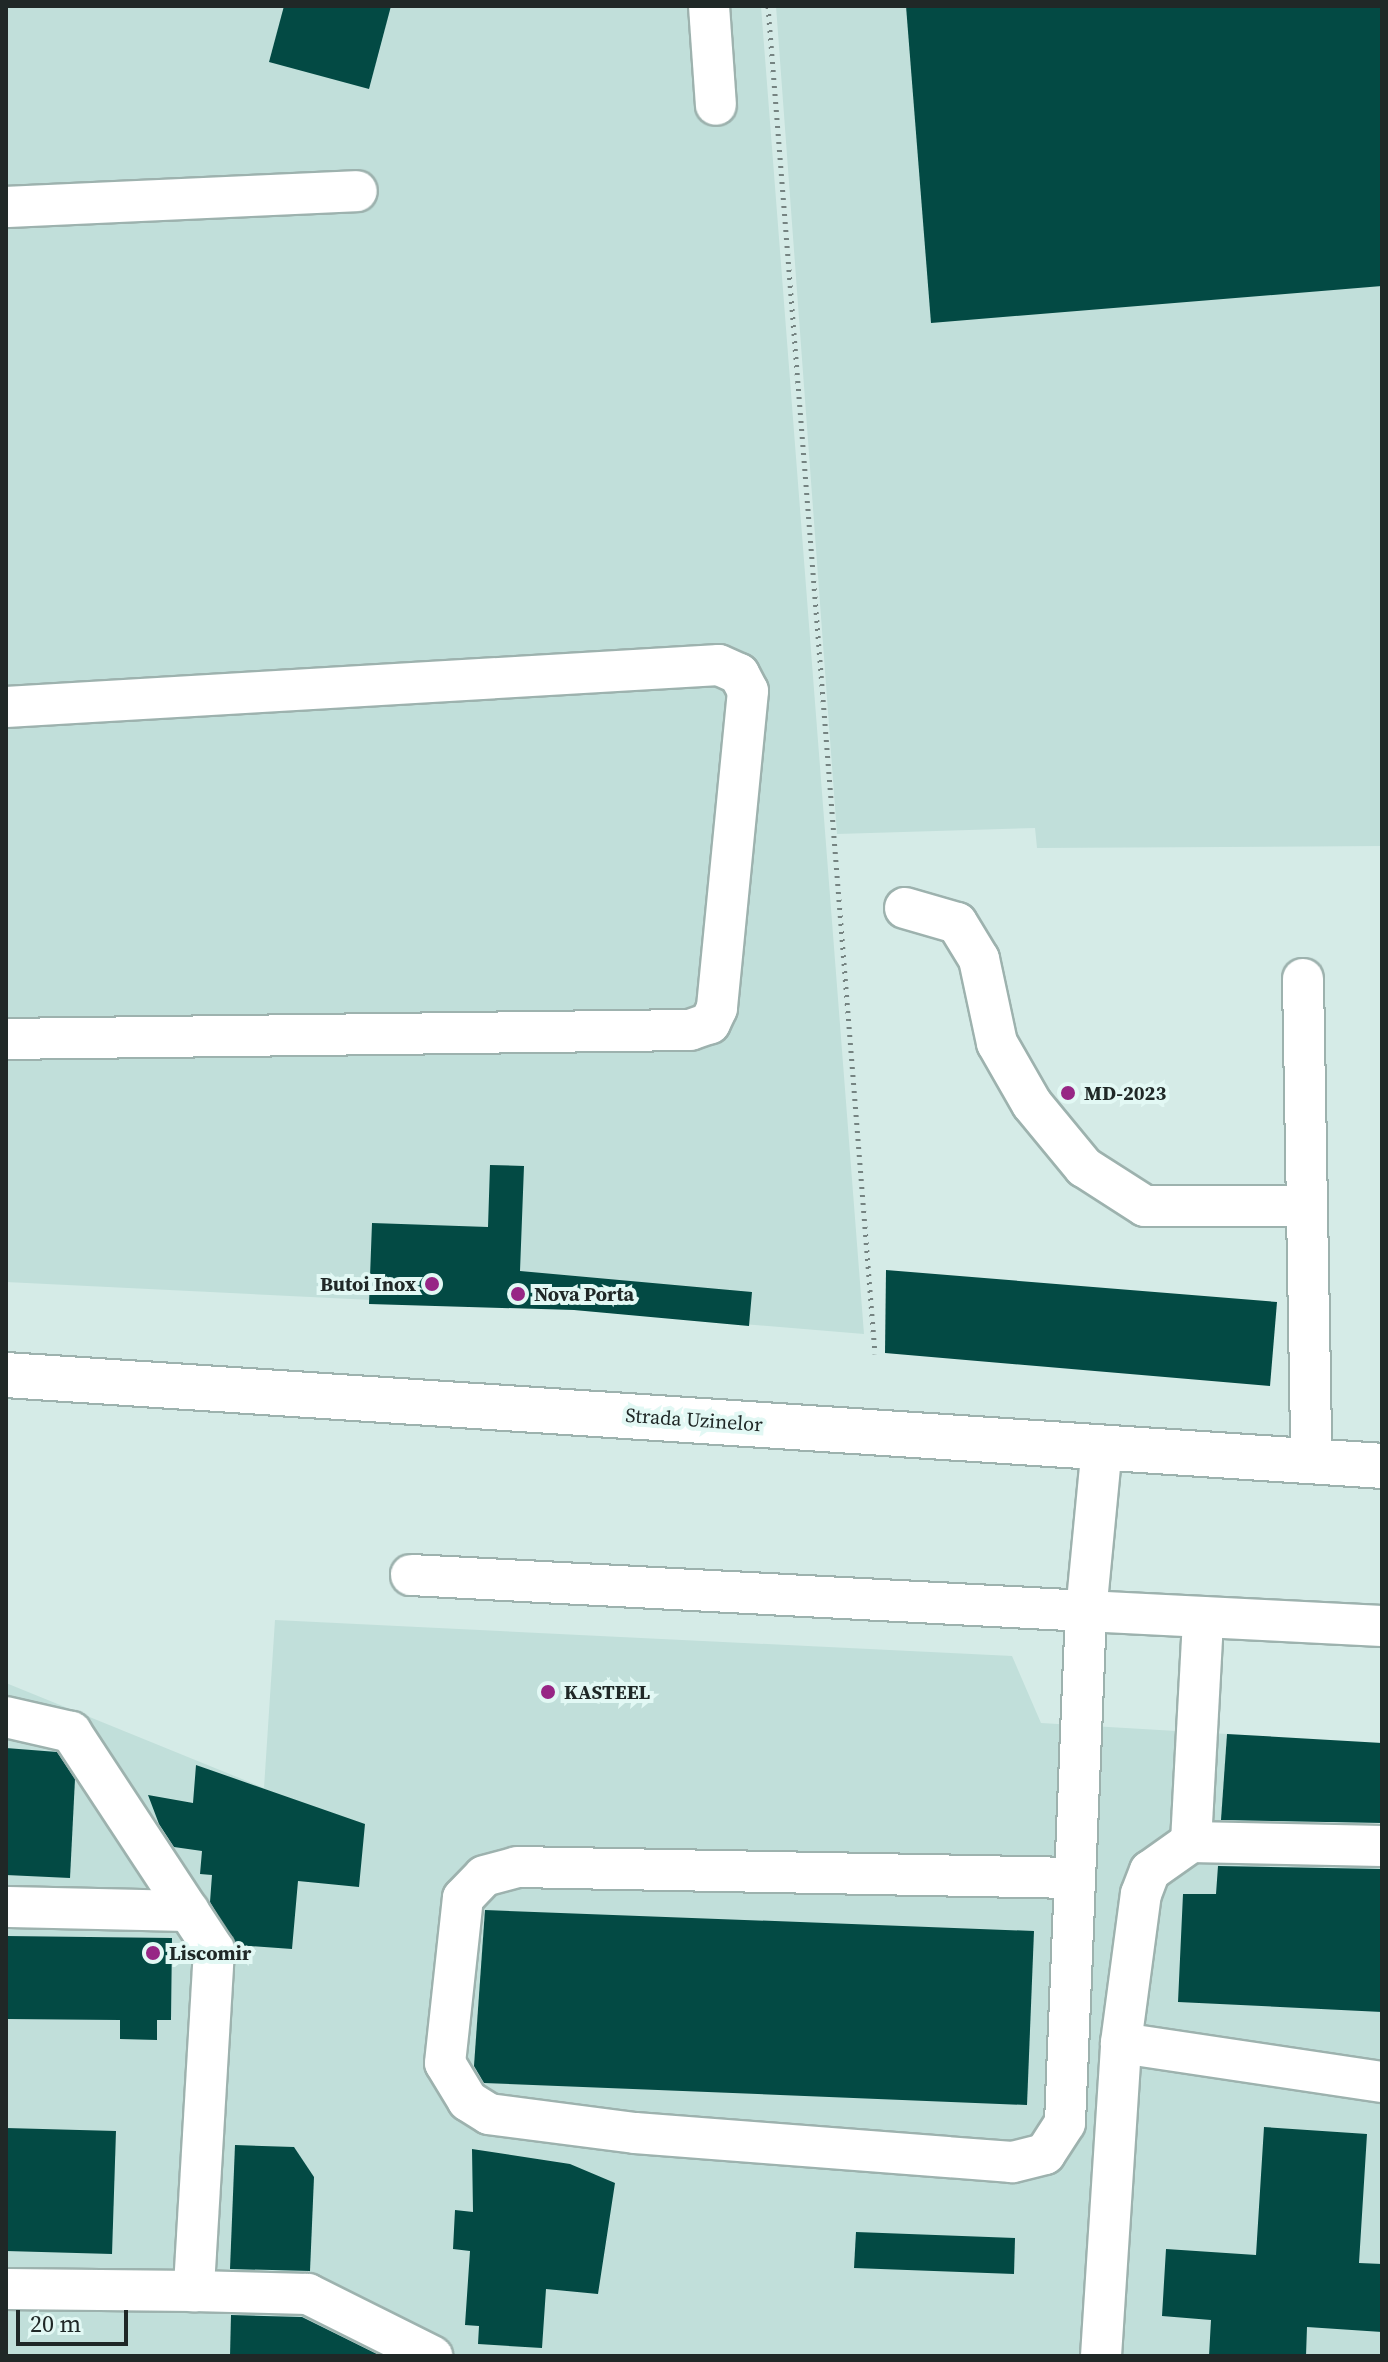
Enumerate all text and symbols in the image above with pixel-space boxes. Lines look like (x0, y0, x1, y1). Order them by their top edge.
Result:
place label: MD-2023 (1084, 1081, 1166, 1105)
marker: MD-2023 (1059, 1084, 1077, 1102)
place label: Butoi Inox (320, 1272, 416, 1296)
marker: Butoi Inox (423, 1275, 441, 1293)
place label: Nova Porta (534, 1282, 634, 1306)
marker: Nova Porta (509, 1285, 527, 1303)
street label: Strada Uzinelor (625, 1403, 763, 1437)
place label: KASTEEL (564, 1680, 650, 1704)
marker: KASTEEL (539, 1683, 557, 1701)
place label: Liscomir (169, 1941, 251, 1965)
marker: Liscomir (144, 1944, 162, 1962)
scale bar (20, 2294, 132, 2344)
text: 20 m (30, 2307, 81, 2340)

